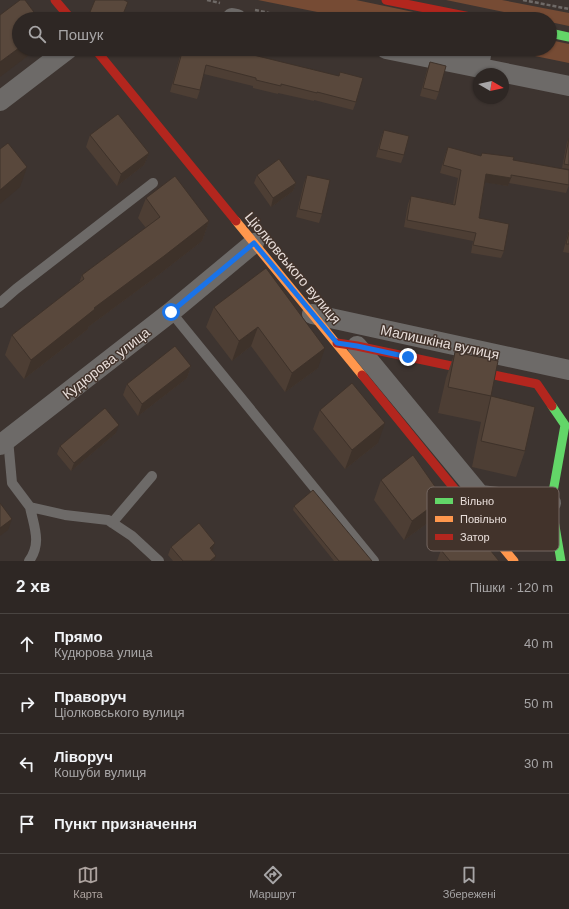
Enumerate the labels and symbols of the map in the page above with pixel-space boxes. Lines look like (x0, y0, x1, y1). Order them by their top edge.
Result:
north arrow (473, 68, 509, 104)
street label: Ціолковського вулиця (242, 209, 344, 327)
route start (162, 303, 180, 321)
street label: Малишкіна вулиця (379, 322, 501, 362)
street label: Кудюрова улица (59, 324, 153, 402)
route end (399, 348, 417, 366)
legend (427, 487, 559, 551)
text: Вільно (460, 495, 494, 507)
text: Повільно (460, 513, 507, 525)
text: Затор (460, 531, 490, 543)

